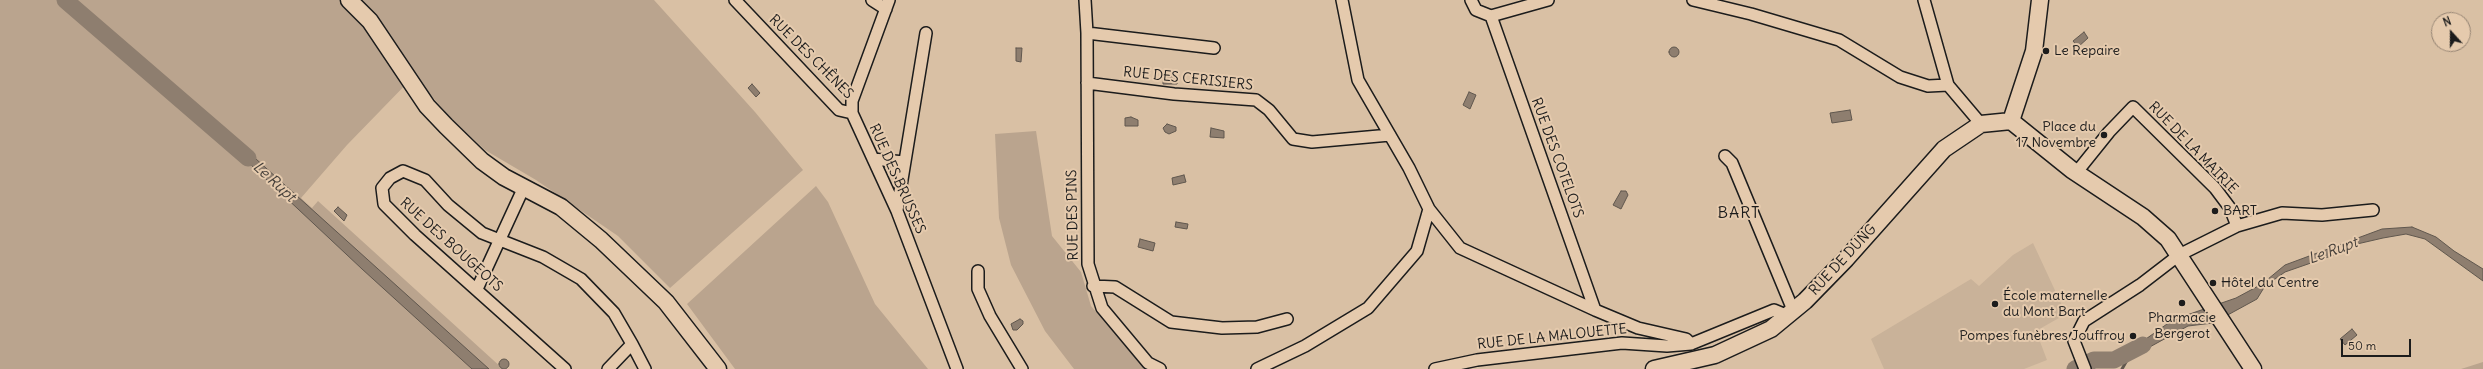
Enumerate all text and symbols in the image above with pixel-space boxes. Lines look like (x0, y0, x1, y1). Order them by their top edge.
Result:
street label: RUE DES CHÊNES (765, 11, 857, 103)
north arrow (2431, 12, 2471, 52)
text: N (2441, 14, 2453, 30)
place label: Le Repaire (2054, 43, 2120, 59)
marker: Le Repaire (2041, 46, 2051, 56)
street label: RUE DES CERISIERS (1122, 64, 1254, 94)
street label: RUE DES COTELOTS (1527, 96, 1587, 220)
street label: RUE DE LA MAIRIE (2145, 99, 2241, 197)
place label: Place du 17 Novembre (2016, 119, 2096, 152)
street label: RUE DES BRUSSES (865, 122, 929, 236)
marker: Place du 17 Novembre (2099, 130, 2109, 140)
water label: Le Rupt (249, 158, 299, 206)
street label: RUE DES PINS (1064, 169, 1082, 261)
street label: RUE DES BOUGEOTS (396, 194, 506, 296)
district label: BART (1718, 203, 1760, 223)
place label: BART (2223, 203, 2257, 219)
marker: BART (2210, 206, 2220, 216)
street label: RUE DE DUNG (1806, 221, 1880, 299)
water label: Le Rupt (2306, 234, 2360, 268)
place label: Hôtel du Centre (2221, 275, 2319, 291)
marker: Hôtel du Centre (2208, 278, 2218, 288)
place label: École maternelle du Mont Bart (2003, 288, 2107, 320)
marker: Pharmacie Bergerot (2177, 298, 2187, 308)
marker: École maternelle du Mont Bart (1990, 299, 2000, 309)
place label: Pharmacie Bergerot (2148, 310, 2216, 342)
street label: RUE DE LA MALOUETTE (1476, 321, 1628, 353)
place label: Pompes funèbres Jouffroy (1959, 328, 2125, 344)
marker: Pompes funèbres Jouffroy (2128, 331, 2138, 341)
scale bar (2343, 331, 2413, 357)
text: 50 m (2348, 338, 2376, 353)

